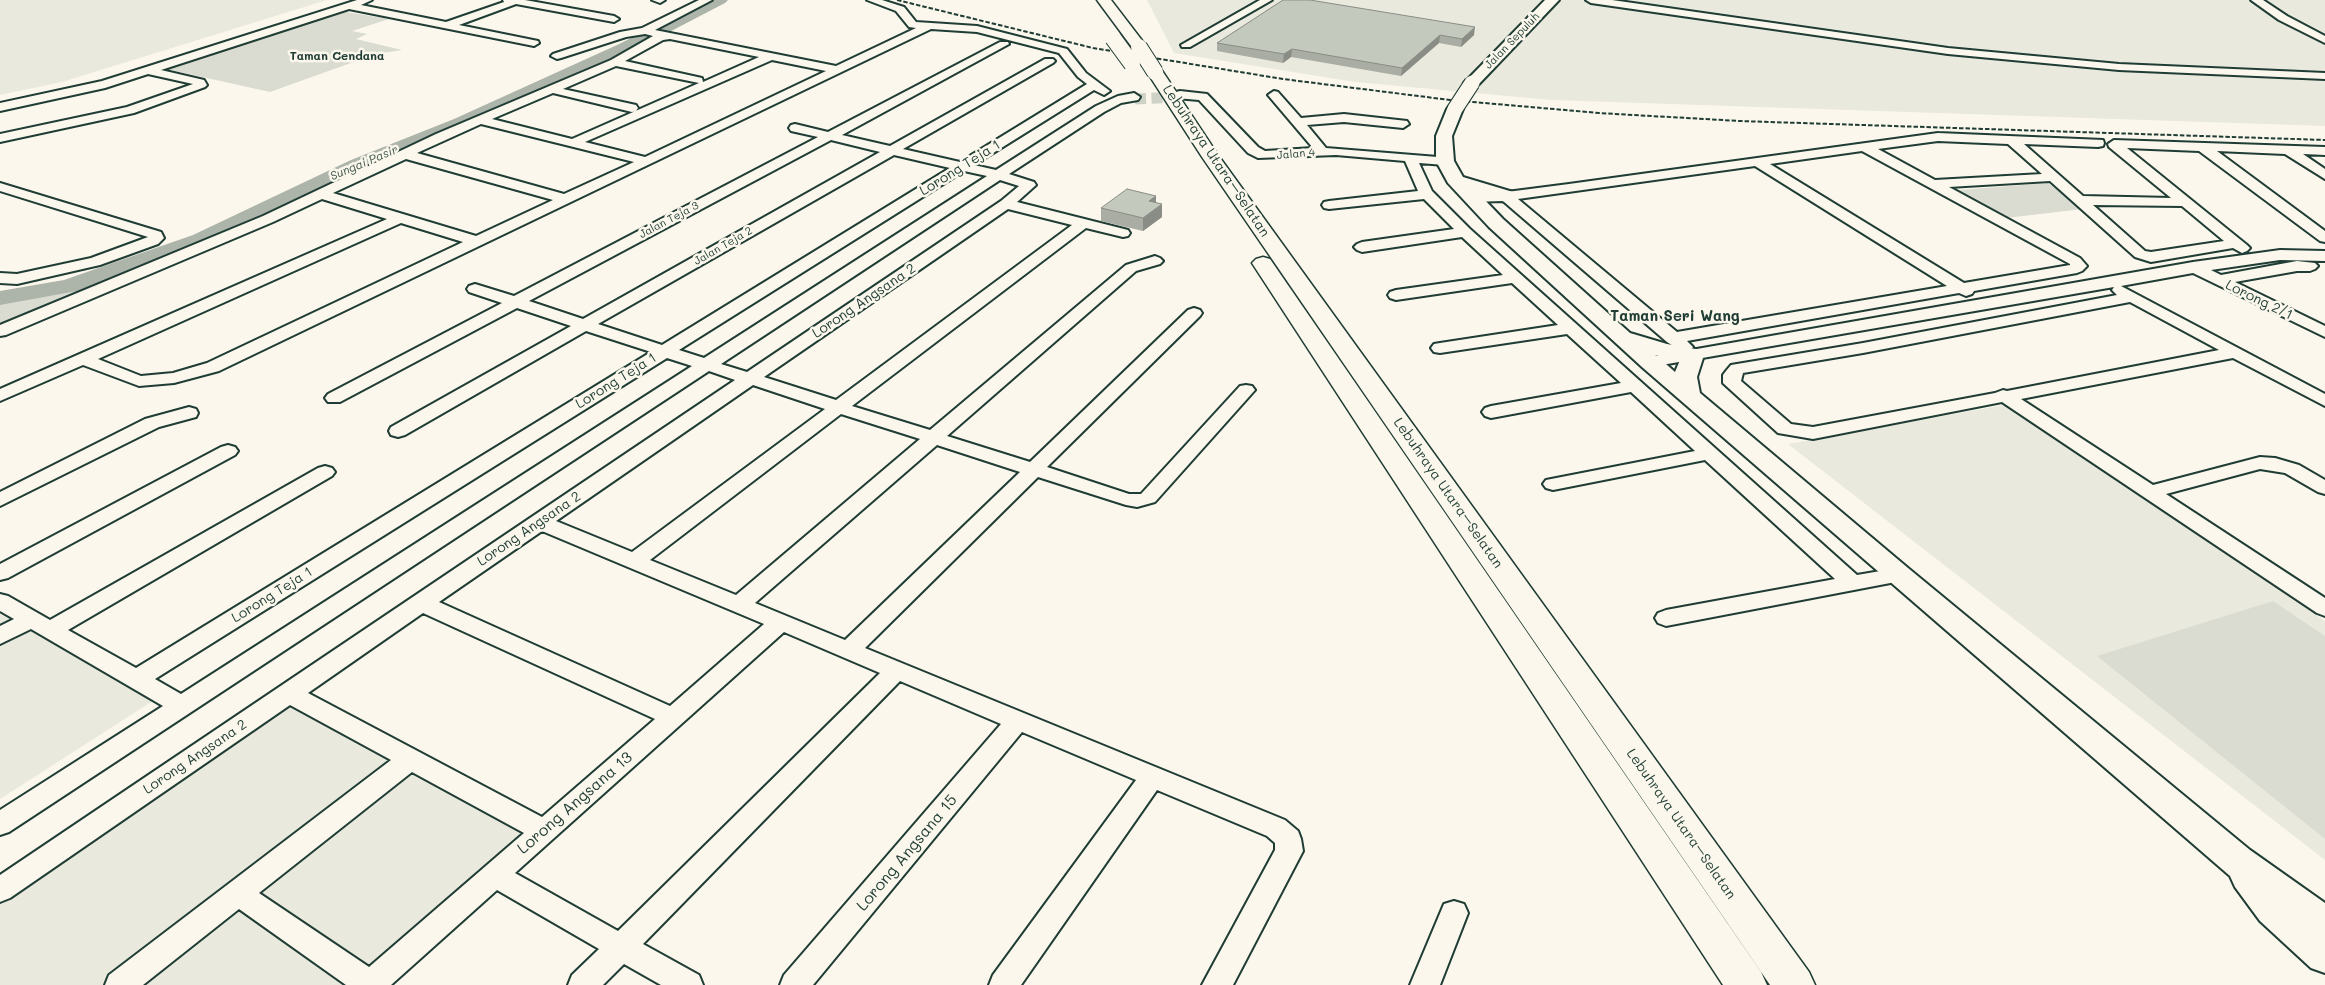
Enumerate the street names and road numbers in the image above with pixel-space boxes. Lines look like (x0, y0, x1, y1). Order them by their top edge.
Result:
street label: Jalan Sepuluh (1482, 10, 1542, 72)
street label: Lebuhraya Utara–Selatan (1159, 82, 1273, 240)
street label: Lorong Teja 1 (917, 137, 1003, 199)
street label: Jalan 4 (1276, 146, 1316, 162)
street label: Jalan Teja 3 (637, 199, 701, 241)
street label: Jalan Teja 2 (691, 224, 755, 268)
street label: Lorong Angsana 2 (809, 260, 919, 342)
street label: Lorong 2/1 (2223, 277, 2295, 323)
street label: Lorong Teja 1 (573, 350, 659, 412)
street label: Lebuhraya Utara–Selatan (1390, 415, 1506, 571)
street label: Lorong Angsana 2 (474, 488, 584, 570)
street label: Lorong Teja 1 (229, 564, 315, 626)
street label: Lorong Angsana 2 (140, 716, 250, 798)
street label: Lebuhraya Utara–Selatan (1623, 746, 1739, 902)
street label: Lorong Angsana 13 (514, 748, 636, 858)
street label: Lorong Angsana 15 (853, 791, 961, 915)

